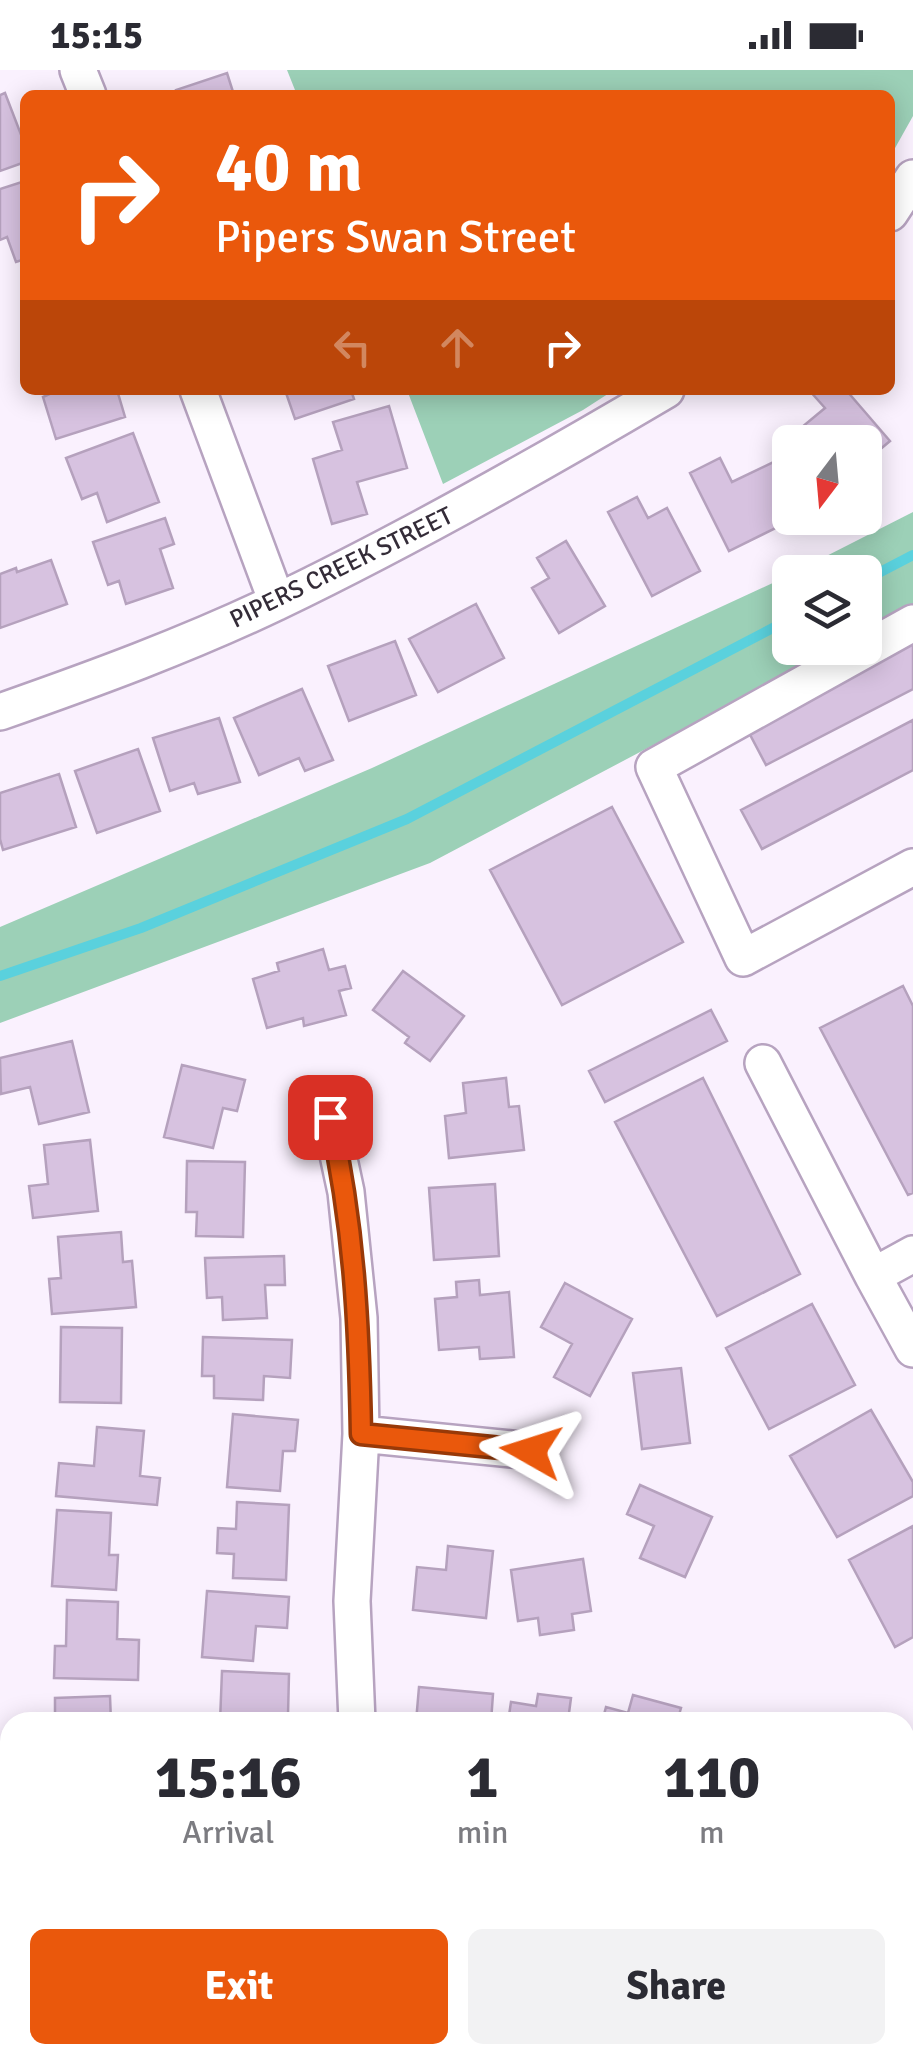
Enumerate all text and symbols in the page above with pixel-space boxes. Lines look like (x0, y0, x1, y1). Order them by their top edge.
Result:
text: 15:15 (50, 12, 143, 59)
text: 40 m (215, 124, 363, 210)
icon: right (50, 130, 180, 260)
text: Pipers Swan Street (215, 210, 576, 265)
icon: left (325, 320, 380, 375)
icon: ahead (430, 320, 485, 375)
icon: right (535, 320, 590, 375)
north arrow (772, 425, 882, 535)
map controls (772, 425, 882, 665)
street label: PIPERS CREEK STREET (224, 499, 458, 634)
button: layers (772, 555, 882, 665)
pin (288, 1075, 373, 1160)
icon: arrive (303, 1090, 358, 1145)
position arrow (479, 1399, 583, 1503)
text: 15:16 (155, 1741, 302, 1815)
text: 1 (466, 1741, 499, 1815)
text: 110 (663, 1741, 760, 1815)
text: Arrival (182, 1813, 274, 1852)
text: min (457, 1813, 508, 1852)
text: m (699, 1813, 724, 1852)
button: Exit (30, 1929, 448, 2044)
button: Share (468, 1929, 885, 2044)

